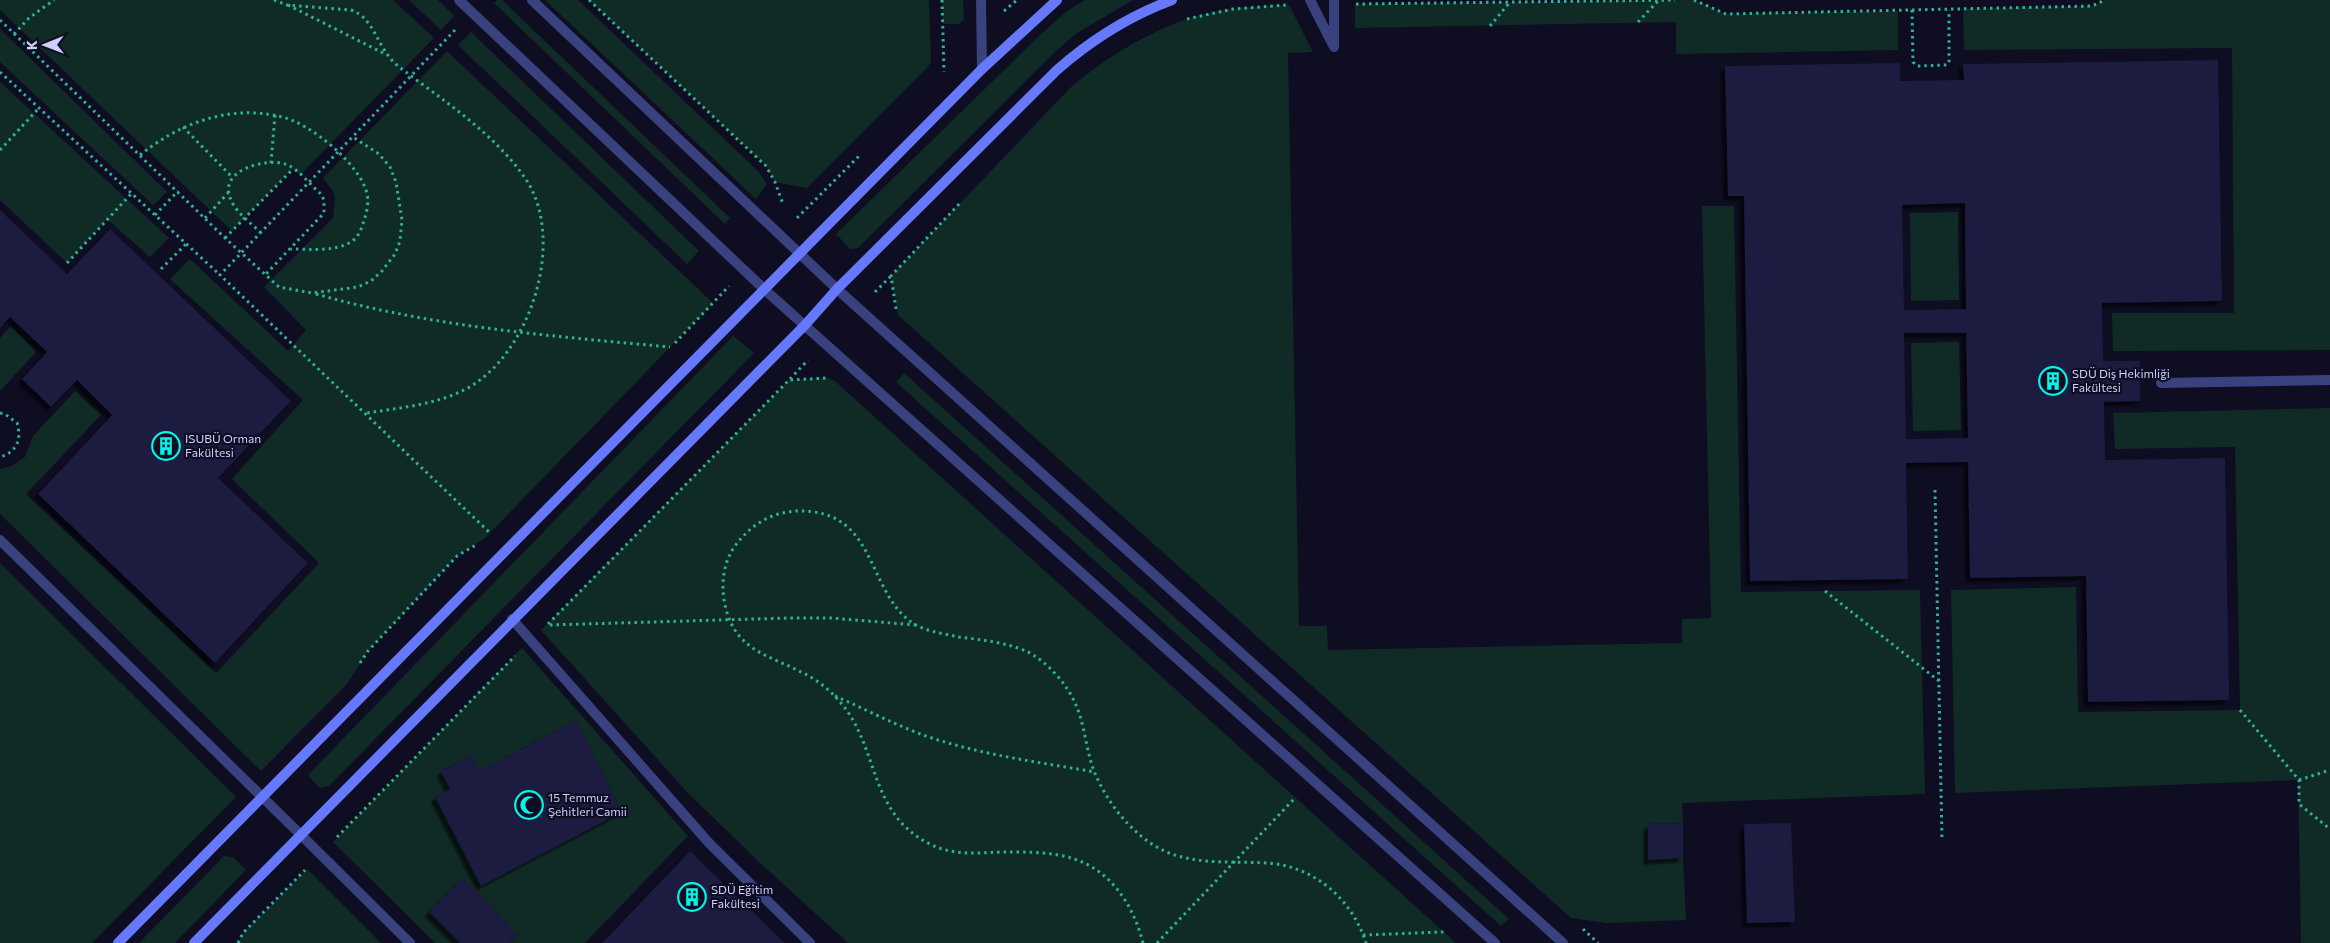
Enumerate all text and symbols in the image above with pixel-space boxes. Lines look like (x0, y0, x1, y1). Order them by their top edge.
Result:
north arrow (20, 20, 70, 70)
text: K (23, 40, 40, 50)
building icon: SDÜ Diş Hekimliği Fakültesi (2038, 366, 2068, 396)
place label: SDÜ Diş Hekimliği Fakültesi (2072, 366, 2170, 394)
building icon: ISUBÜ Orman Fakültesi (151, 431, 181, 461)
place label: ISUBÜ Orman Fakültesi (185, 431, 261, 459)
mosque icon: 15 Temmuz Şehitleri Camii (514, 790, 544, 820)
place label: 15 Temmuz Şehitleri Camii (548, 790, 627, 818)
building icon: SDÜ Eğitim Fakültesi (677, 882, 707, 912)
place label: SDÜ Eğitim Fakültesi (711, 882, 773, 910)

